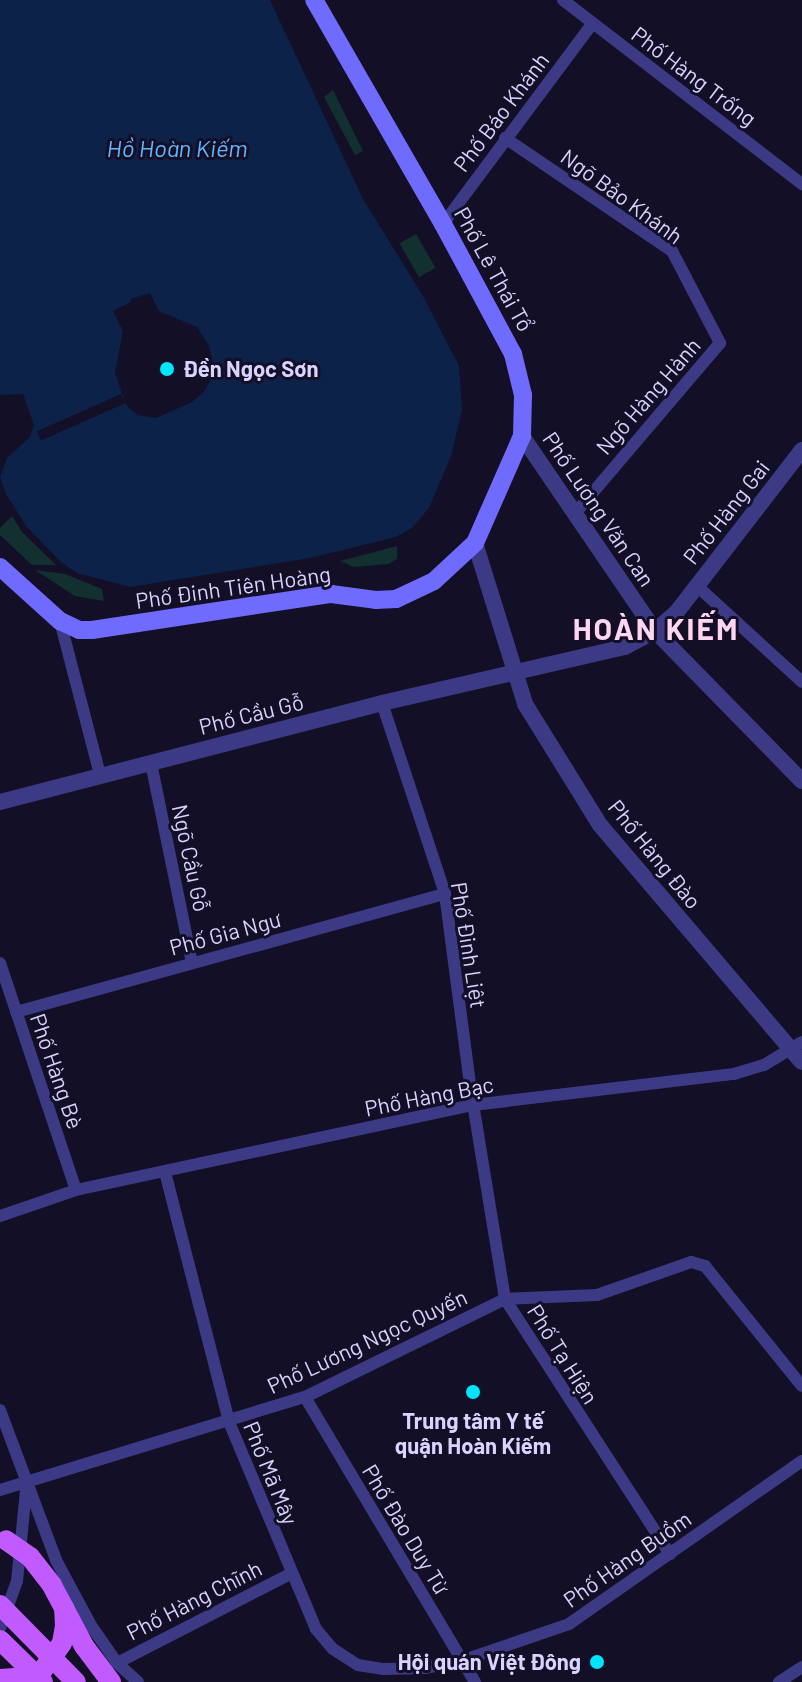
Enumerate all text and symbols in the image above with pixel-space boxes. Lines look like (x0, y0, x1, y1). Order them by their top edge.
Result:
street label: Phố Hàng Trống (626, 21, 762, 131)
street label: Phố Báo Khánh (448, 47, 554, 177)
water label: Hồ Hoàn Kiếm (106, 134, 248, 162)
street label: Ngõ Bảo Khánh (556, 143, 688, 249)
street label: Phố Lê Thái Tổ (449, 202, 539, 336)
street label: Ngõ Hàng Hành (590, 332, 706, 460)
place label: Đền Ngọc Sơn (183, 356, 318, 382)
marker: Đền Ngọc Sơn (158, 360, 176, 378)
street label: Phố Lương Văn Can (538, 427, 660, 591)
street label: Phố Hàng Gai (677, 455, 775, 569)
street label: Phố Đinh Tiên Hoàng (134, 560, 332, 614)
district label: HOÀN KIẾM (573, 610, 739, 646)
street label: Phố Cầu Gỗ (196, 688, 306, 740)
street label: Phố Hàng Đào (603, 794, 707, 914)
street label: Ngõ Cầu Gỗ (167, 802, 215, 914)
street label: Phố Đinh Liệt (446, 880, 492, 1010)
street label: Phố Gia Ngư (166, 905, 284, 961)
street label: Phố Hàng Bè (25, 1010, 89, 1132)
street label: Phố Hàng Bạc (362, 1071, 496, 1121)
street label: Phố Lương Ngọc Quyến (263, 1283, 471, 1399)
street label: Phố Tạ Hiện (522, 1299, 604, 1409)
marker: Trung tâm Y tế quận Hoàn Kiếm (462, 1381, 484, 1403)
place label: Trung tâm Y tế quận Hoàn Kiếm (395, 1407, 551, 1458)
street label: Phố Mã Mây (238, 1417, 304, 1529)
street label: Phố Đào Duy Từ (357, 1459, 455, 1599)
street label: Phố Hàng Buồm (558, 1505, 696, 1613)
street label: Phố Hàng Chĩnh (122, 1555, 266, 1645)
place label: Hội quán Việt Đông (398, 1649, 581, 1675)
marker: Hội quán Việt Đông (588, 1653, 606, 1671)

